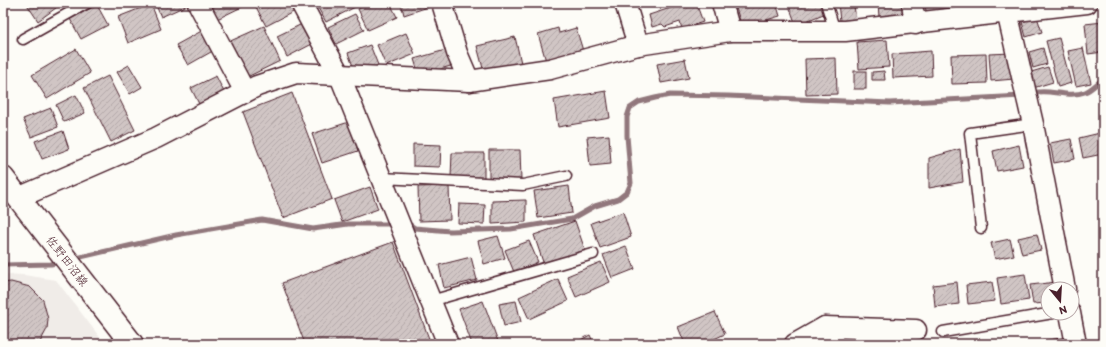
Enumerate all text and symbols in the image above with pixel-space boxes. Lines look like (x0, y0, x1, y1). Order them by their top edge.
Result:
street label: 佐野田沼線 (43, 233, 91, 289)
north arrow (1040, 281, 1080, 321)
text: N (1057, 303, 1068, 317)

